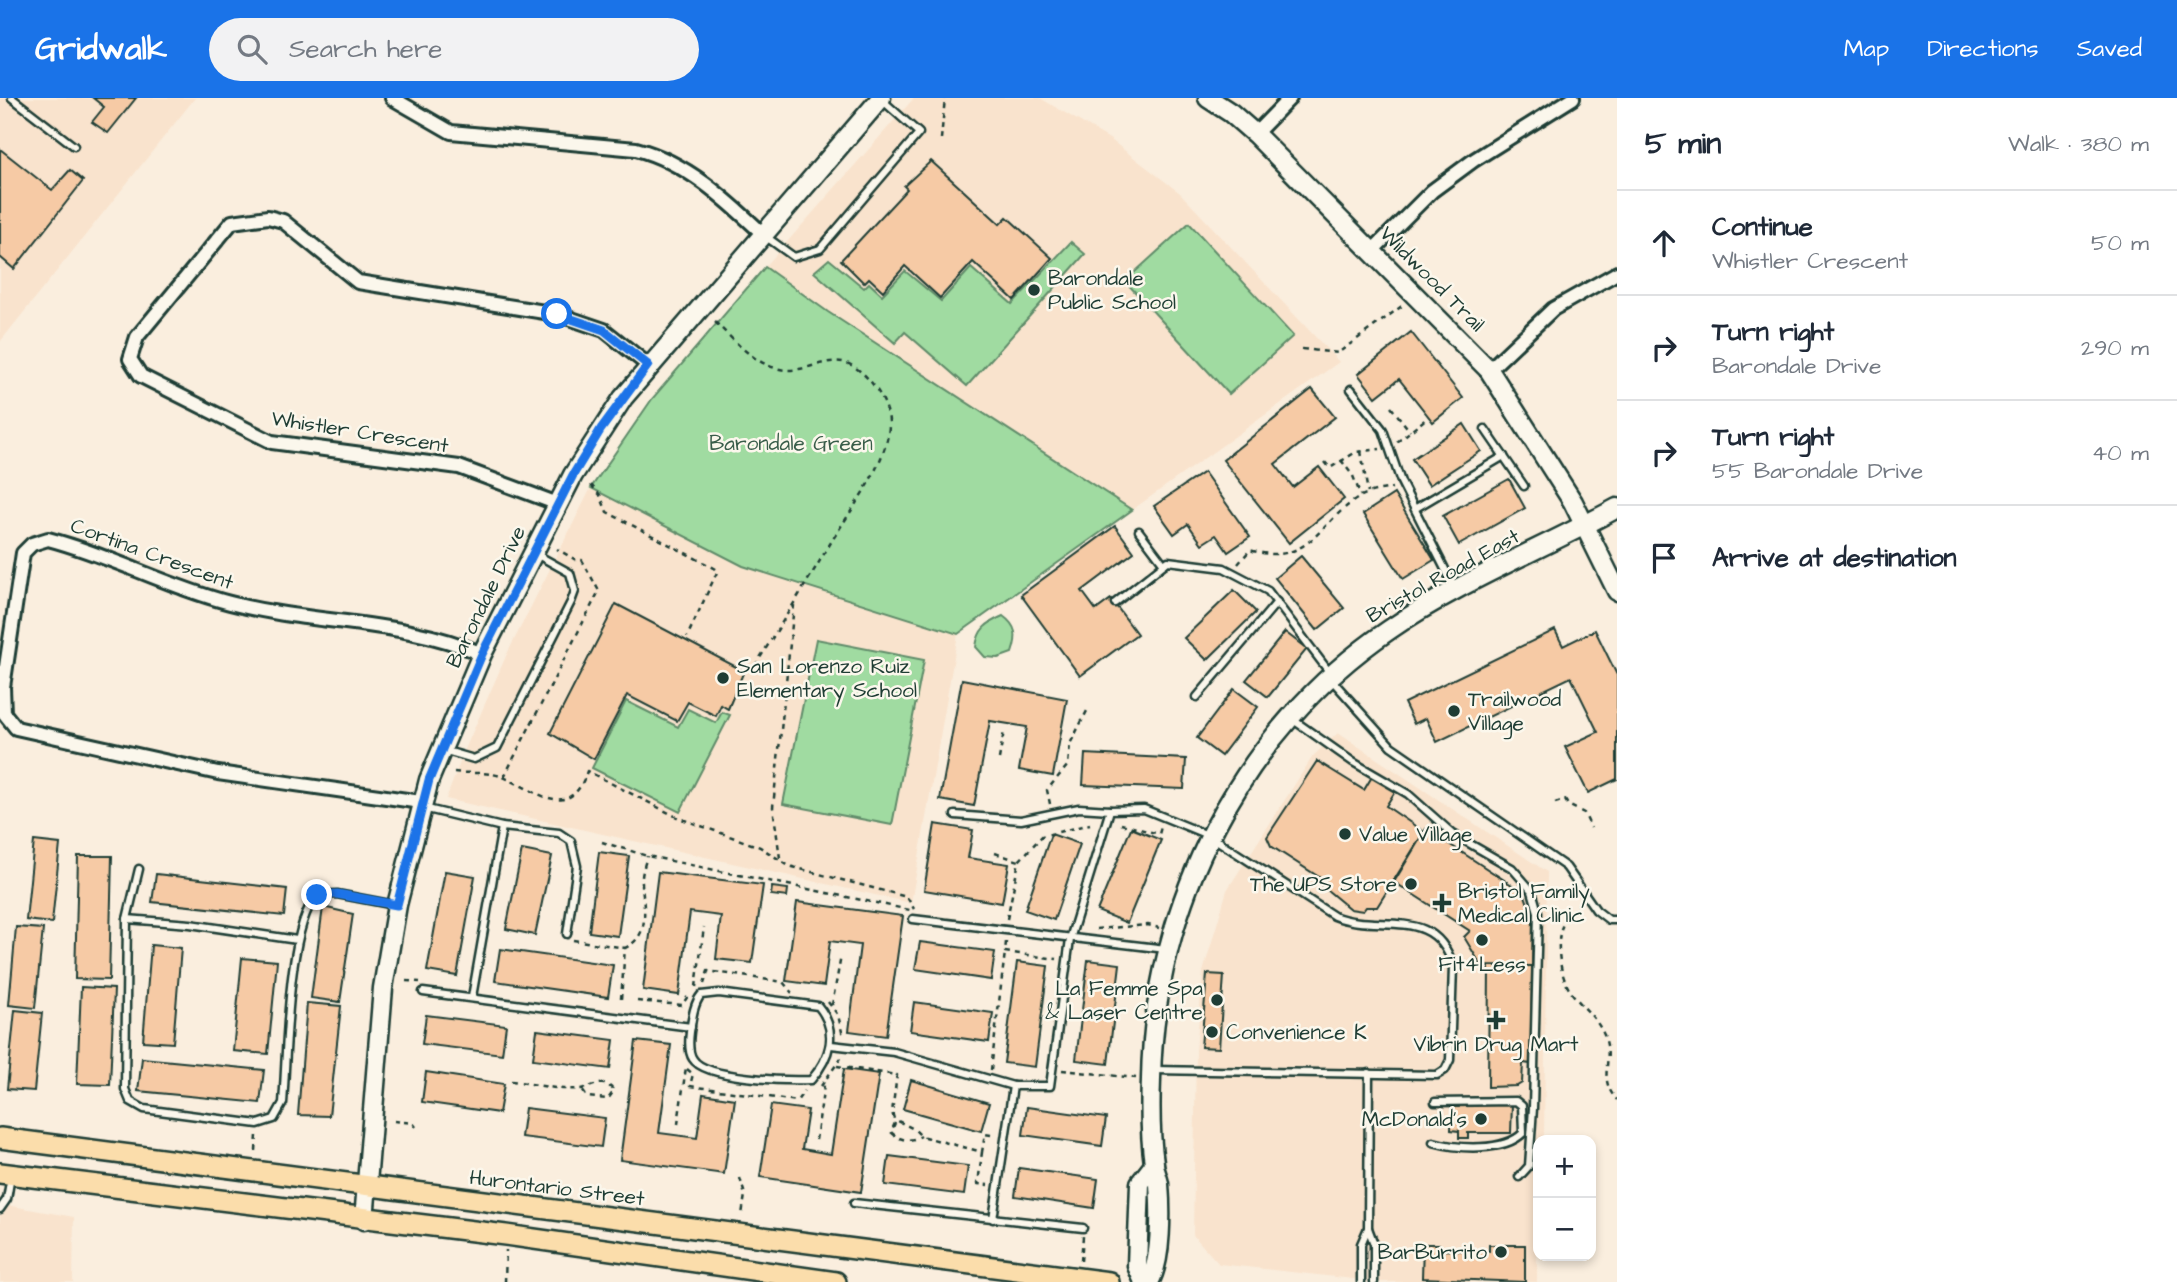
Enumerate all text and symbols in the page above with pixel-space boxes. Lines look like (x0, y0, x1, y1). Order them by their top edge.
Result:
search box (209, 18, 699, 81)
text: Gridwalk (35, 26, 167, 72)
icon: search (233, 30, 271, 68)
text: Search here (289, 31, 442, 67)
text: Map (1844, 32, 1889, 66)
text: Directions (1927, 32, 2039, 66)
text: Saved (2077, 32, 2142, 66)
text: 5 min (1645, 123, 1721, 165)
text: Walk · 380 m (2008, 128, 2149, 160)
text: Continue (1712, 209, 1813, 245)
street label: Wildwood Trail (1373, 220, 1491, 338)
icon: ahead (1645, 224, 1683, 262)
text: 50 m (2091, 227, 2149, 259)
text: Whistler Crescent (1712, 245, 1908, 277)
place label: Barondale Public School (1048, 264, 1176, 317)
marker: Barondale Public School (1026, 282, 1042, 298)
route start (541, 298, 572, 329)
text: Turn right (1712, 314, 1834, 350)
icon: right (1645, 329, 1683, 367)
text: 290 m (2081, 332, 2149, 364)
text: Barondale Drive (1712, 350, 1881, 382)
street label: Whistler Crescent (269, 404, 451, 460)
text: Turn right (1712, 419, 1834, 455)
park label: Barondale Green (709, 429, 873, 458)
icon: right (1645, 434, 1683, 472)
text: 40 m (2092, 437, 2149, 469)
text: 55 Barondale Drive (1712, 455, 1923, 487)
street label: Cortina Crescent (66, 511, 238, 597)
street label: Barondale Drive (439, 521, 533, 673)
street label: Bristol Road East (1361, 522, 1525, 630)
icon: arrive (1645, 539, 1683, 577)
text: Arrive at destination (1712, 540, 1957, 576)
place label: San Lorenzo Ruiz Elementary School (737, 652, 917, 707)
marker: San Lorenzo Ruiz Elementary School (715, 670, 731, 686)
place label: Trailwood Village (1468, 685, 1561, 740)
marker: Trailwood Village (1446, 703, 1462, 719)
place label: Value Village (1359, 820, 1472, 851)
marker: Value Village (1337, 826, 1353, 842)
place label: The UPS Store (1250, 870, 1397, 899)
marker: The UPS Store (1403, 876, 1419, 892)
place label: Bristol Family Medical Clinic (1458, 877, 1590, 930)
route end (301, 879, 332, 910)
marker: Bristol Family Medical Clinic (1432, 893, 1452, 913)
marker: Fit4Less (1474, 932, 1490, 948)
place label: Fit4Less (1438, 950, 1526, 979)
place label: La Femme Spa & Laser Centre (1045, 974, 1203, 1027)
marker: La Femme Spa & Laser Centre (1209, 992, 1225, 1008)
marker: Vibrin Drug Mart (1488, 1012, 1504, 1028)
place label: Convenience K (1226, 1018, 1367, 1047)
marker: Convenience K (1204, 1024, 1220, 1040)
place label: Vibrin Drug Mart (1413, 1030, 1579, 1061)
place label: McDonald's (1362, 1105, 1467, 1134)
marker: McDonald's (1473, 1111, 1489, 1127)
map controls (1533, 1135, 1596, 1261)
button: + (1533, 1135, 1596, 1198)
street label: Hurontario Street (468, 1163, 647, 1213)
button: − (1533, 1198, 1596, 1261)
place label: BarBurrito (1378, 1238, 1487, 1267)
marker: BarBurrito (1493, 1244, 1509, 1260)

